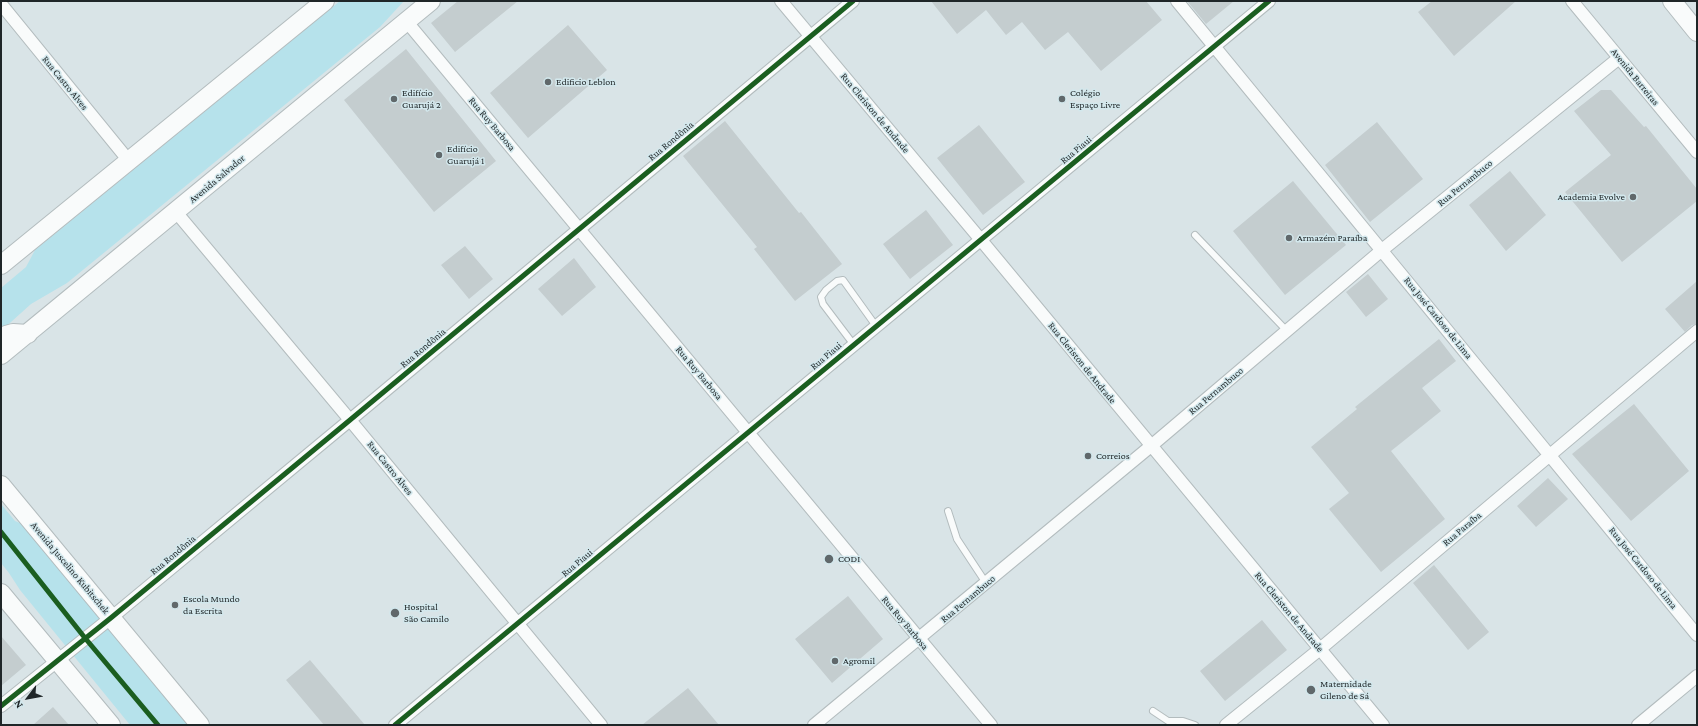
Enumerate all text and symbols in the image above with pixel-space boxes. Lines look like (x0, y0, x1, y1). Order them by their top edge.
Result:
street label: Avenida Barreiras (1608, 46, 1662, 108)
street label: Rua Castro Alves (39, 53, 91, 113)
street label: Rua Cleriston de Andrade (838, 70, 912, 156)
place label: Edificio Leblon (556, 76, 616, 88)
marker: Edificio Leblon (543, 77, 553, 87)
place label: Edifício Guarujá 2 (402, 87, 441, 110)
place label: Colégio Espaço Livre (1070, 87, 1120, 110)
marker: Edifício Guarujá 2 (389, 94, 399, 104)
marker: Colégio Espaço Livre (1057, 94, 1067, 104)
street label: Rua Ruy Barbosa (466, 95, 518, 153)
street label: Rua Rondônia (646, 118, 696, 164)
street label: Rua Piaui (1058, 133, 1094, 167)
place label: Edifício Guarujá 1 (447, 143, 484, 166)
marker: Edifício Guarujá 1 (434, 150, 444, 160)
street label: Avenida Salvador (187, 152, 247, 206)
street label: Rua Pernambuco (1435, 157, 1495, 209)
place label: Academia Evolve (1557, 191, 1625, 203)
marker: Academia Evolve (1628, 192, 1638, 202)
place label: Armazém Paraíba (1297, 232, 1367, 244)
marker: Armazém Paraíba (1284, 233, 1294, 243)
street label: Rua José Cardoso de Lima (1401, 275, 1475, 361)
street label: Rua Cleriston de Andrade (1045, 320, 1119, 406)
street label: Rua Rondônia (398, 325, 448, 371)
street label: Rua Piaui (808, 339, 844, 373)
street label: Rua Ruy Barbosa (673, 344, 725, 402)
street label: Rua Pernambuco (1186, 365, 1246, 417)
street label: Rua Castro Alves (364, 438, 416, 498)
place label: Correios (1096, 450, 1130, 462)
marker: Correios (1083, 451, 1093, 461)
street label: Rua Paraíba (1440, 509, 1484, 549)
street label: Avenida Juscelino Kubitschek (28, 519, 112, 617)
street label: Rua José Cardoso de Lima (1606, 525, 1680, 611)
street label: Rua Rondônia (148, 532, 198, 578)
street label: Rua Piaui (559, 546, 595, 580)
marker: CODI (823, 553, 835, 565)
place label: CODI (838, 553, 860, 565)
street label: Rua Cleriston de Andrade (1252, 569, 1326, 655)
street label: Rua Pernambuco (938, 573, 998, 625)
place label: Escola Mundo da Escrita (183, 593, 240, 616)
street label: Rua Ruy Barbosa (879, 594, 931, 652)
marker: Escola Mundo da Escrita (170, 600, 180, 610)
place label: Hospital São Camilo (404, 601, 449, 624)
marker: Hospital São Camilo (389, 607, 401, 619)
place label: Agromil (843, 655, 875, 667)
marker: Agromil (830, 656, 840, 666)
north arrow (8, 678, 48, 718)
place label: Maternidade Gileno de Sá (1320, 678, 1372, 702)
marker: Maternidade Gileno de Sá (1305, 684, 1317, 696)
text: N (11, 698, 25, 711)

